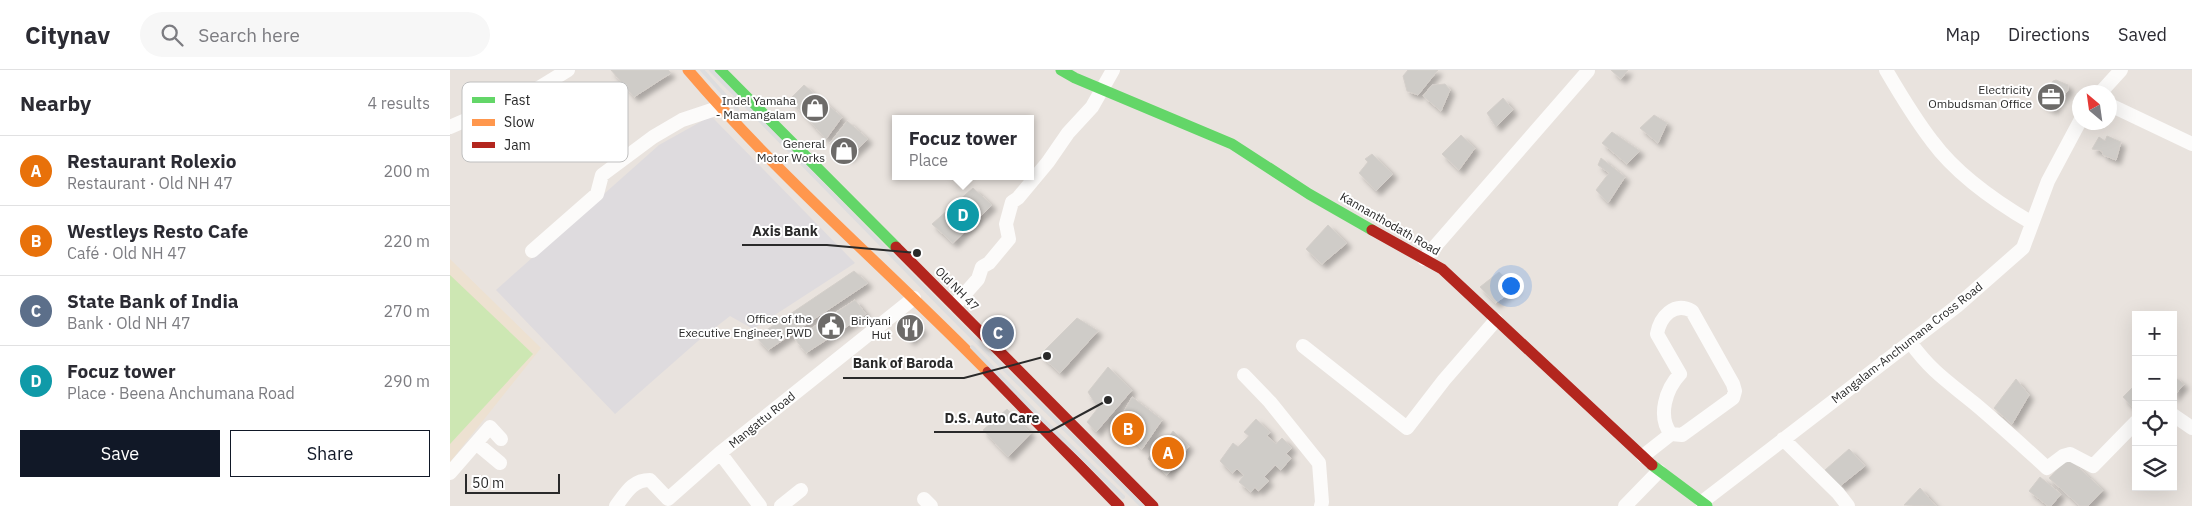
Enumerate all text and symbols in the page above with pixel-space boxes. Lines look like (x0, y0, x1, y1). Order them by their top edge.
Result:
search box (140, 12, 490, 57)
text: Citynav (25, 19, 110, 51)
icon: search (158, 21, 186, 49)
text: Search here (198, 23, 300, 47)
text: Map (1945, 23, 1980, 46)
text: Directions (2008, 23, 2090, 46)
text: Saved (2118, 23, 2167, 46)
legend (462, 82, 628, 162)
place label: Electricity Ombudsman Office (1928, 82, 2032, 111)
office icon: Electricity Ombudsman Office (2036, 82, 2066, 112)
north arrow (2072, 85, 2117, 130)
text: Nearby (20, 89, 91, 117)
text: Fast (504, 91, 530, 109)
text: 4 results (367, 93, 430, 113)
place label: Indel Yamaha - Mamangalam (716, 93, 797, 122)
shop icon: Indel Yamaha - Mamangalam (800, 93, 830, 123)
text: Slow (504, 113, 535, 131)
popup (892, 115, 1034, 180)
text: Focuz tower (909, 126, 1017, 150)
text: Jam (504, 136, 531, 154)
place label: General Motor Works (757, 136, 825, 165)
shop icon: General Motor Works (829, 136, 859, 166)
text: Restaurant Rolexio (67, 149, 237, 173)
text: Place (909, 150, 948, 170)
text: A (31, 161, 41, 181)
text: 200 m (383, 161, 430, 181)
text: Restaurant · Old NH 47 (67, 173, 233, 193)
street label: Kannanthodath Road (1337, 189, 1443, 258)
pin: D (947, 196, 979, 234)
callout: Axis Bank (742, 216, 827, 245)
text: Westleys Resto Cafe (67, 219, 248, 243)
text: Axis Bank (752, 222, 819, 240)
text: B (31, 231, 41, 251)
text: 220 m (383, 231, 430, 251)
text: Café · Old NH 47 (67, 243, 187, 263)
street label: Old NH 47 (932, 264, 982, 314)
your location (1498, 273, 1524, 299)
street label: Mangalam-Anchumana Cross Road (1828, 279, 1985, 406)
text: State Bank of India (67, 289, 239, 313)
text: C (31, 301, 41, 321)
text: 270 m (383, 301, 430, 321)
place label: Office of the Executive Engineer, PWD (678, 311, 812, 340)
public building icon: Office of the Executive Engineer, PWD (816, 311, 846, 341)
map controls (2132, 311, 2177, 491)
button: + (2132, 311, 2177, 356)
text: Bank · Old NH 47 (67, 313, 191, 333)
place label: Biriyani Hut (851, 313, 891, 342)
restaurant icon: Biriyani Hut (895, 313, 925, 343)
pin: C (982, 314, 1014, 352)
callout: Bank of Baroda (843, 349, 964, 378)
text: Bank of Baroda (853, 354, 953, 372)
button: − (2132, 356, 2177, 401)
text: Focuz tower (67, 359, 176, 383)
text: D (30, 371, 42, 391)
text: 290 m (383, 371, 430, 391)
text: Place · Beena Anchumana Road (67, 383, 295, 403)
street label: Mangattu Road (725, 388, 798, 451)
button: locate (2132, 401, 2177, 446)
callout: D.S. Auto Care (934, 403, 1049, 432)
text: D.S. Auto Care (945, 409, 1040, 427)
pin: B (1112, 410, 1144, 448)
button: Save (20, 430, 220, 477)
button: Share (230, 430, 430, 477)
pin: A (1152, 434, 1184, 472)
button: layers (2132, 446, 2177, 491)
scale bar (465, 471, 560, 494)
text: 50 m (472, 474, 504, 492)

